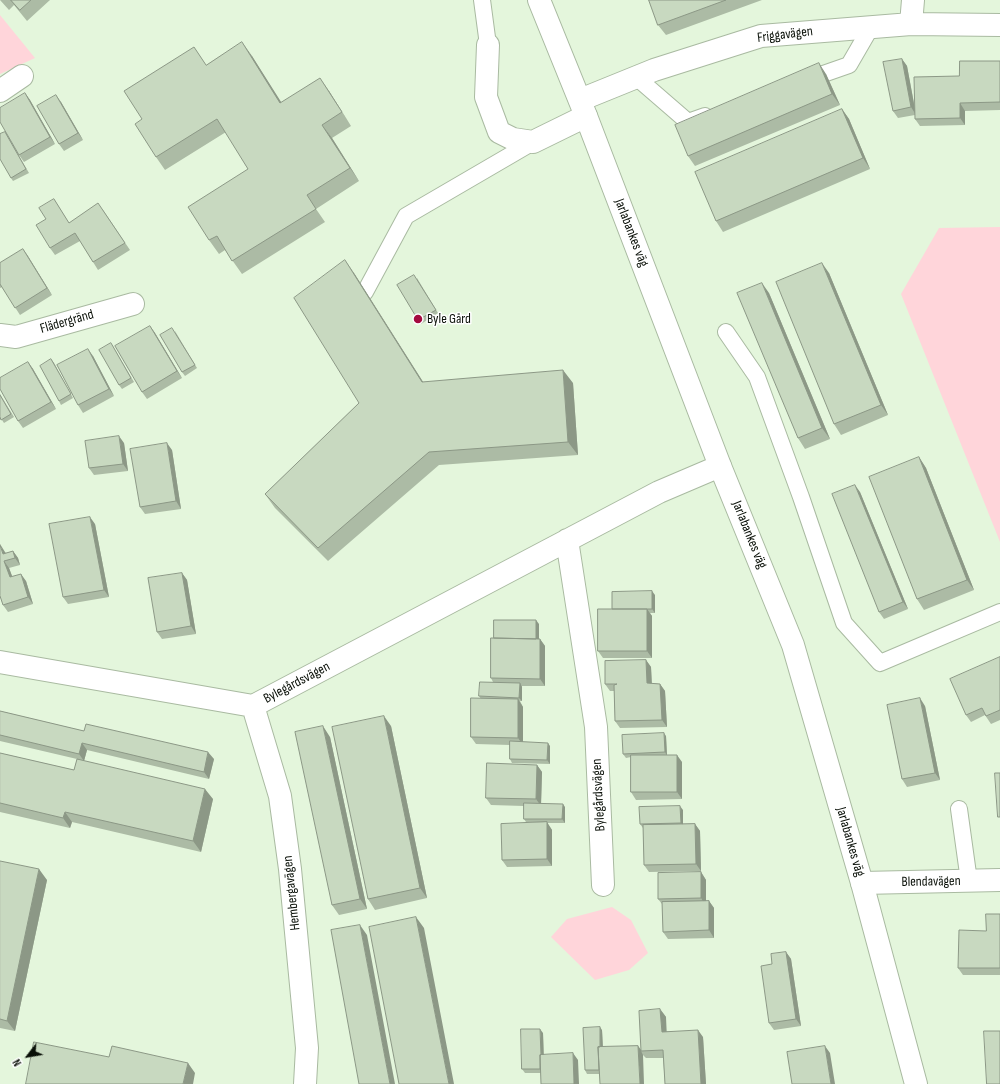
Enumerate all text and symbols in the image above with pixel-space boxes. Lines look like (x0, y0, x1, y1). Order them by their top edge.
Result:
street label: Friggavägen (756, 23, 814, 47)
street label: Jarlabankes väg (610, 197, 652, 269)
street label: Flädergränd (38, 306, 96, 338)
place label: Byle Gård (427, 311, 471, 327)
marker: Byle Gård (412, 313, 424, 325)
street label: Jarlabankes väg (728, 499, 770, 571)
street label: Bylegårdsvägen (261, 658, 333, 708)
street label: Bylegårdsvägen (589, 758, 609, 832)
street label: Jarlabankes väg (832, 805, 868, 879)
street label: Hembergavägen (280, 855, 304, 931)
street label: Blendavägen (901, 873, 961, 891)
north arrow (8, 1036, 48, 1076)
text: N (10, 1057, 24, 1068)

